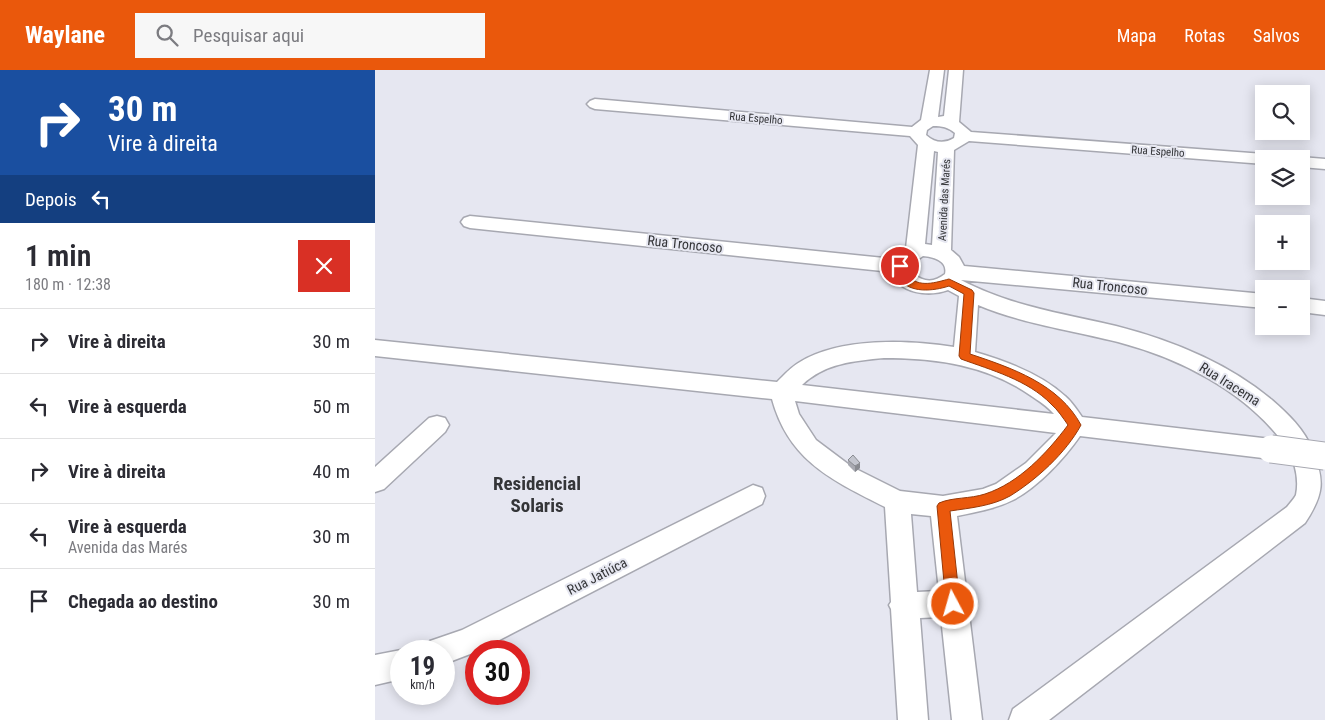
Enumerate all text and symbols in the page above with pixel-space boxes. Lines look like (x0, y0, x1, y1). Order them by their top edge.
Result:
search box (135, 13, 485, 58)
text: Waylane (25, 21, 105, 49)
icon: search (153, 21, 181, 49)
text: Pesquisar aqui (193, 24, 304, 47)
text: Mapa (1117, 25, 1156, 46)
text: Rotas (1184, 25, 1225, 46)
text: Salvos (1253, 25, 1300, 46)
map controls (1255, 85, 1310, 335)
button: search (1255, 85, 1310, 140)
text: 30 m (108, 89, 177, 130)
icon: right (25, 90, 90, 155)
street label: Rua Espelho (729, 110, 784, 127)
text: Vire à direita (108, 131, 218, 156)
street label: Rua Espelho (1131, 143, 1186, 160)
button: layers (1255, 150, 1310, 205)
street label: Avenida das Marés (936, 159, 953, 241)
icon: left (87, 185, 115, 213)
text: Depois (25, 188, 77, 211)
button: + (1255, 215, 1310, 270)
street label: Rua Troncoso (647, 232, 723, 256)
text: 1 min (25, 238, 91, 273)
button: close (298, 240, 350, 292)
pin (879, 245, 921, 287)
icon: arrive (886, 252, 914, 280)
street label: Rua Troncoso (1072, 274, 1148, 298)
text: 180 m · 12:38 (25, 275, 111, 294)
button: − (1255, 280, 1310, 335)
icon: right (25, 327, 53, 355)
text: Vire à direita (68, 330, 166, 353)
text: 30 m (313, 330, 350, 353)
street label: Rua Iracema (1197, 359, 1263, 409)
icon: left (25, 392, 53, 420)
text: Vire à esquerda (68, 395, 187, 418)
text: 50 m (313, 395, 350, 418)
icon: right (25, 457, 53, 485)
text: Vire à direita (68, 460, 166, 483)
text: 40 m (313, 460, 350, 483)
district label: Residencial Solaris (493, 472, 581, 517)
text: Vire à esquerda (68, 515, 187, 538)
icon: left (25, 522, 53, 550)
text: 30 m (313, 525, 350, 548)
text: Avenida das Marés (68, 538, 188, 557)
street label: Rua Jatiúca (564, 554, 630, 598)
position arrow (926, 577, 978, 629)
icon: arrive (25, 587, 53, 615)
text: Chegada ao destino (68, 590, 218, 613)
text: 30 m (313, 590, 350, 613)
speed limit sign: 30 (465, 640, 530, 705)
text: 19 (410, 652, 435, 681)
text: km/h (410, 678, 435, 692)

